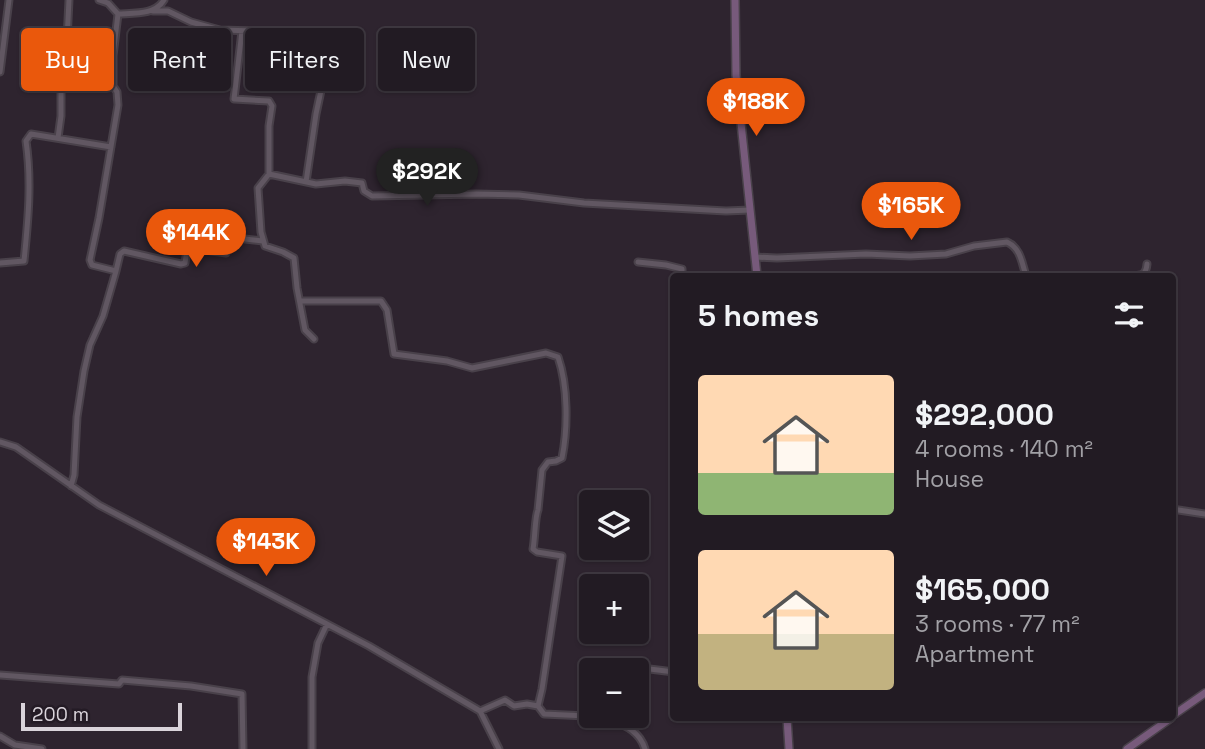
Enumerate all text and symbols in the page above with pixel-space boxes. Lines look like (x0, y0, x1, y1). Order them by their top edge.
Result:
chip: Buy (21, 28, 114, 91)
chip: Rent (128, 28, 231, 91)
chip: Filters (245, 28, 364, 91)
chip: New (378, 28, 475, 91)
pin: $188K (707, 78, 805, 138)
text: $188K (723, 86, 789, 116)
pin: $292K (378, 148, 476, 208)
text: $292K (392, 156, 462, 186)
pin: $165K (862, 182, 960, 242)
text: $165K (878, 190, 944, 220)
pin: $144K (147, 210, 245, 269)
text: $144K (162, 217, 230, 247)
text: 5 homes (698, 296, 819, 335)
icon: filters (1110, 296, 1148, 334)
text: $292,000 (915, 395, 1054, 434)
icon: home (754, 403, 838, 487)
text: 4 rooms · 140 m² (915, 434, 1093, 464)
text: House (915, 464, 984, 494)
map controls (579, 490, 649, 728)
button: layers (579, 490, 649, 560)
pin: $143K (217, 518, 315, 578)
text: $143K (232, 526, 300, 556)
text: $165,000 (915, 570, 1050, 609)
button: + (579, 574, 649, 644)
icon: home (754, 578, 838, 662)
text: 3 rooms · 77 m² (915, 609, 1080, 639)
text: Apartment (915, 639, 1035, 669)
button: − (579, 658, 649, 728)
scale bar (21, 700, 182, 732)
text: 200 m (32, 702, 89, 727)

